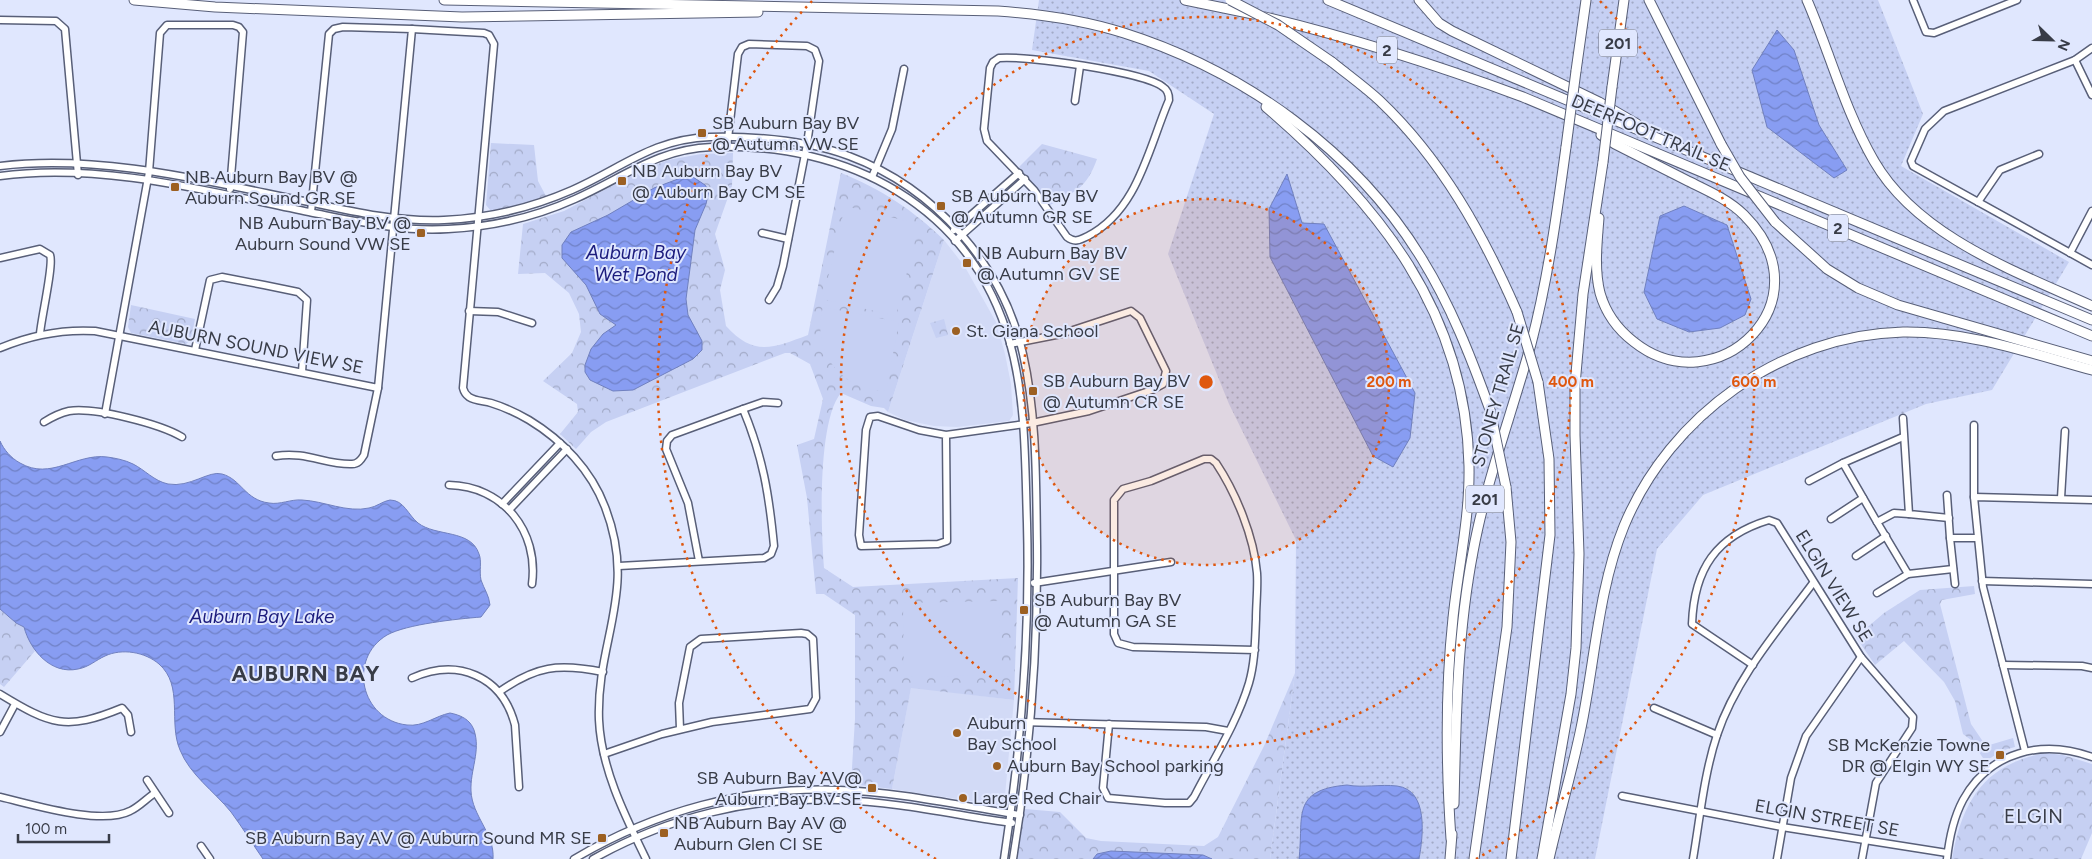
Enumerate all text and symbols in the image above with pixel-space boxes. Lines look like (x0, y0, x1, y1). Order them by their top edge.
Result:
north arrow (2027, 15, 2077, 65)
road number: 201 (1599, 29, 1637, 56)
road number: 2 (1377, 36, 1397, 64)
text: N (2054, 37, 2073, 53)
street label: DEERFOOT TRAIL SE (1568, 90, 1734, 176)
place label: SB Auburn Bay BV @ Autumn VW SE (712, 112, 860, 155)
marker: SB Auburn Bay BV @ Autumn VW SE (696, 127, 708, 139)
place label: NB Auburn Bay BV @ Auburn Bay CM SE (632, 160, 806, 203)
place label: NB Auburn Bay BV @ Auburn Sound GR SE (185, 166, 357, 209)
marker: NB Auburn Bay BV @ Auburn Bay CM SE (616, 175, 628, 187)
marker: NB Auburn Bay BV @ Auburn Sound GR SE (169, 181, 181, 193)
place label: SB Auburn Bay BV @ Autumn GR SE (951, 185, 1099, 228)
marker: SB Auburn Bay BV @ Autumn GR SE (935, 200, 947, 212)
place label: NB Auburn Bay BV @ Auburn Sound VW SE (235, 212, 411, 255)
road number: 2 (1828, 214, 1848, 242)
marker: NB Auburn Bay BV @ Auburn Sound VW SE (415, 227, 427, 239)
water label: Auburn Bay Wet Pond (585, 241, 687, 286)
place label: NB Auburn Bay BV @ Autumn GV SE (977, 242, 1128, 285)
marker: NB Auburn Bay BV @ Autumn GV SE (961, 257, 973, 269)
street label: AUBURN SOUND VIEW SE (147, 315, 365, 379)
place label: St. Giana School (966, 320, 1098, 342)
street label: STONEY TRAIL SE (1467, 321, 1529, 469)
marker: St. Giana School (950, 325, 962, 337)
place label: SB Auburn Bay BV @ Autumn CR SE (1043, 370, 1191, 413)
centre of rings (1197, 373, 1215, 391)
text: 200 m (1367, 373, 1411, 391)
text: 400 m (1548, 373, 1594, 391)
text: 600 m (1732, 373, 1776, 391)
marker: SB Auburn Bay BV @ Autumn CR SE (1027, 385, 1039, 397)
road number: 201 (1466, 486, 1504, 512)
street label: ELGIN VIEW SE (1791, 526, 1877, 646)
place label: SB Auburn Bay BV @ Autumn GA SE (1034, 589, 1182, 632)
marker: SB Auburn Bay BV @ Autumn GA SE (1018, 604, 1030, 616)
water label: Auburn Bay Lake (189, 605, 335, 628)
district label: AUBURN BAY (231, 660, 381, 687)
place label: Auburn Bay School (967, 712, 1057, 755)
marker: Auburn Bay School (951, 727, 963, 739)
place label: SB McKenzie Towne DR @ Elgin WY SE (1828, 734, 1990, 777)
marker: SB McKenzie Towne DR @ Elgin WY SE (1994, 749, 2006, 761)
place label: Auburn Bay School parking (1007, 755, 1224, 777)
marker: Auburn Bay School parking (991, 760, 1003, 772)
place label: SB Auburn Bay AV@ Auburn Bay BV SE (696, 767, 862, 810)
marker: SB Auburn Bay AV@ Auburn Bay BV SE (866, 782, 878, 794)
place label: Large Red Chair (973, 787, 1101, 809)
marker: Large Red Chair (957, 792, 969, 804)
street label: ELGIN STREET SE (1753, 794, 1901, 842)
district label: ELGIN (2004, 805, 2064, 828)
scale bar (18, 812, 109, 844)
place label: NB Auburn Bay AV @ Auburn Glen CI SE (674, 812, 847, 855)
text: 100 m (25, 820, 67, 838)
place label: SB Auburn Bay AV @ Auburn Sound MR SE (245, 827, 592, 849)
marker: NB Auburn Bay AV @ Auburn Glen CI SE (658, 827, 670, 839)
marker: SB Auburn Bay AV @ Auburn Sound MR SE (596, 832, 608, 844)

